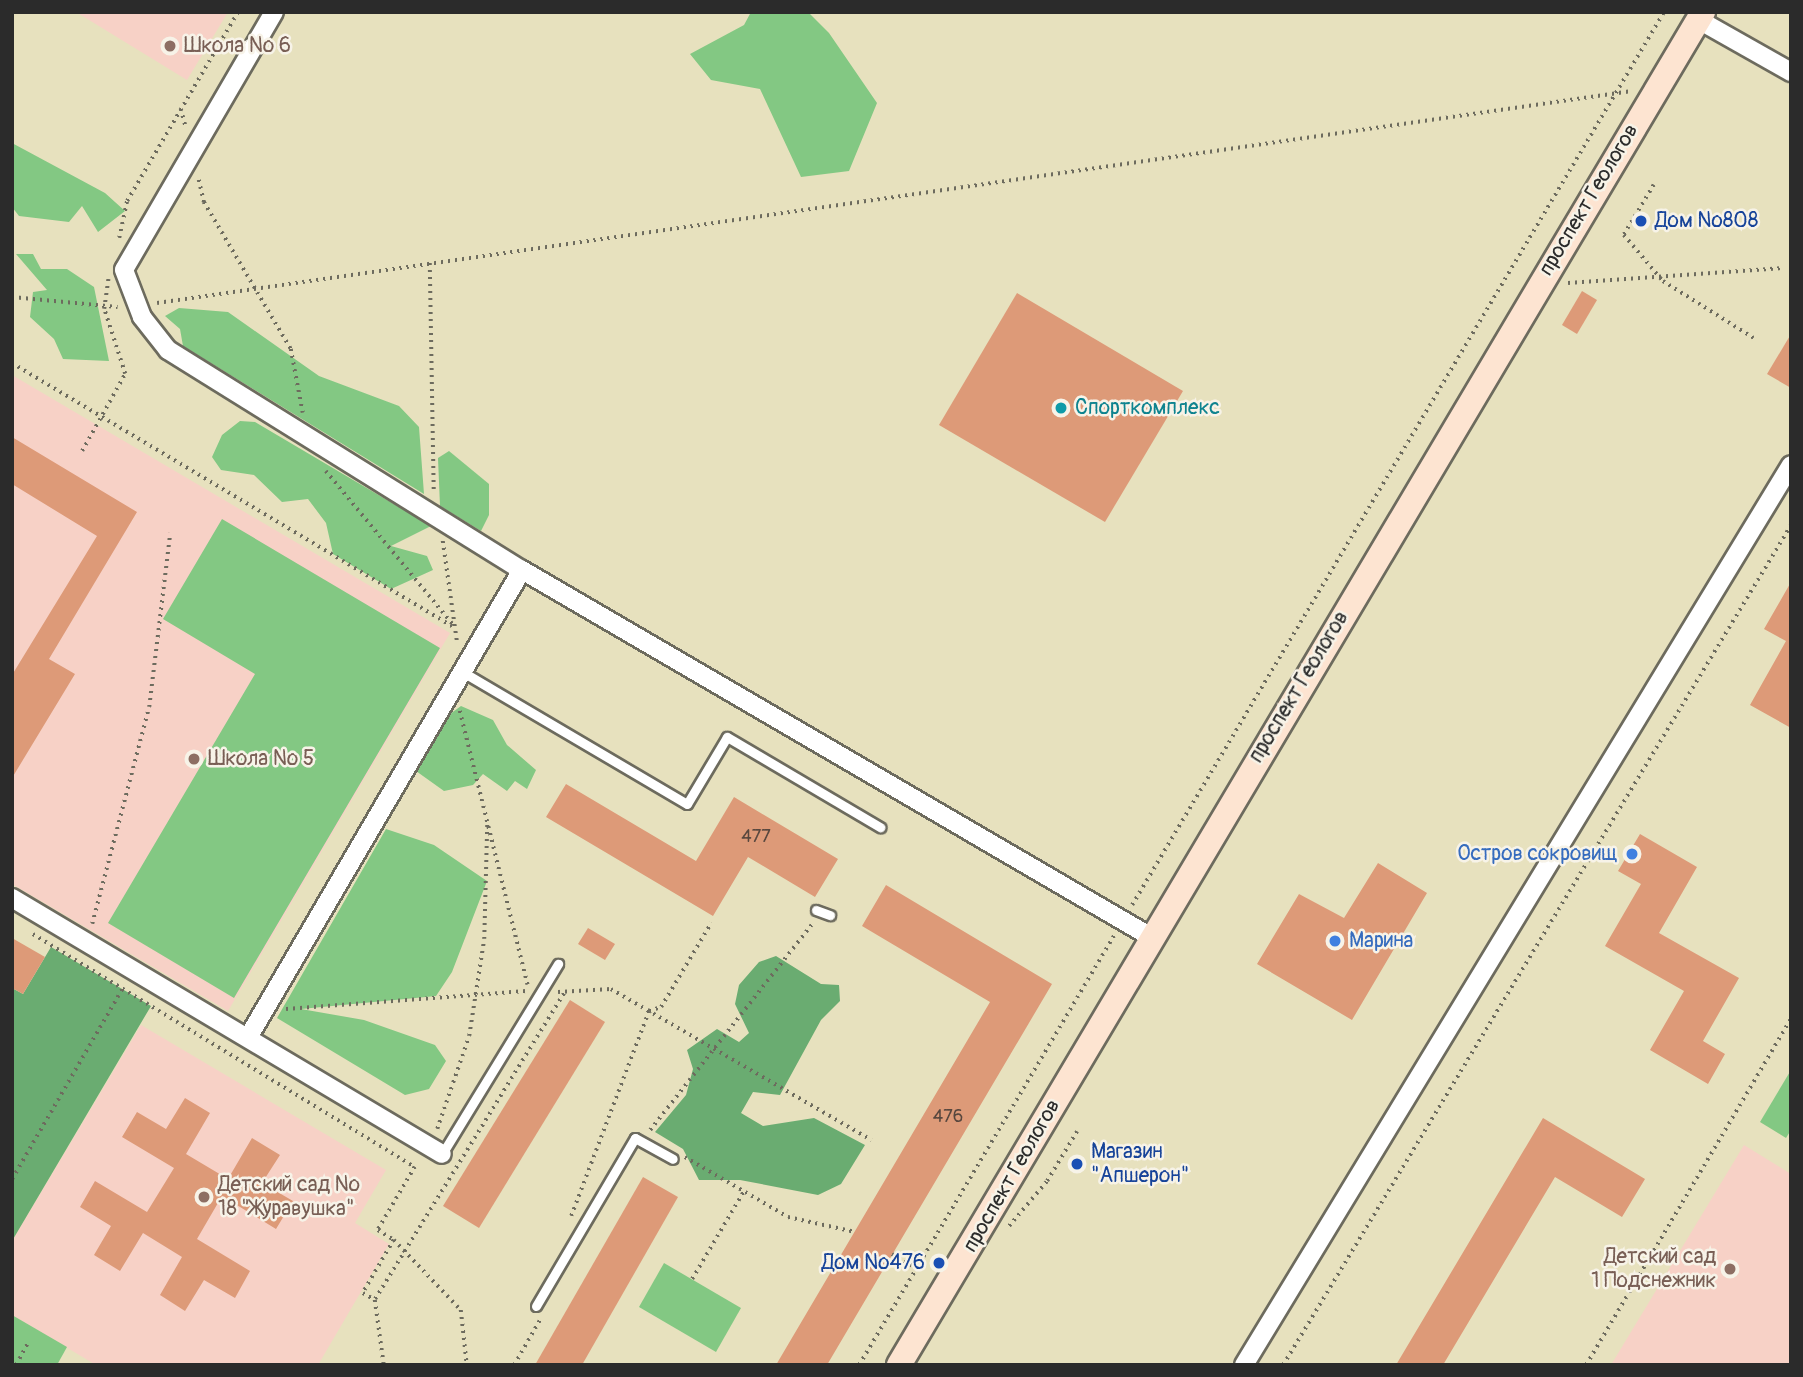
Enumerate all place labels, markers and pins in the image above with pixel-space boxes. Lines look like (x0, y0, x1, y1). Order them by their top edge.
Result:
place label: Школа № 6 (184, 33, 291, 59)
marker: Школа № 6 (162, 38, 178, 54)
place label: Дом №808 (1655, 208, 1758, 234)
marker: Дом №808 (1633, 213, 1649, 229)
place label: Спорткомплекс (1075, 395, 1220, 421)
marker: Спорткомплекс (1053, 400, 1069, 416)
place label: Школа № 5 (208, 746, 314, 772)
marker: Школа № 5 (186, 751, 202, 767)
place label: Остров сокровищ (1457, 841, 1618, 867)
marker: Остров сокровищ (1624, 846, 1640, 862)
place label: Марина (1349, 928, 1413, 954)
marker: Марина (1327, 933, 1343, 949)
place label: Магазин "Апшерон" (1091, 1139, 1189, 1189)
marker: Магазин "Апшерон" (1069, 1156, 1085, 1172)
place label: Детский сад № 18 "Журавушка" (218, 1172, 360, 1222)
marker: Детский сад № 18 "Журавушка" (196, 1189, 212, 1205)
place label: Детский сад 1 Подснежник (1591, 1244, 1716, 1294)
place label: Дом №476 (822, 1250, 925, 1276)
marker: Дом №476 (931, 1255, 947, 1271)
marker: Детский сад 1 Подснежник (1722, 1261, 1738, 1277)

